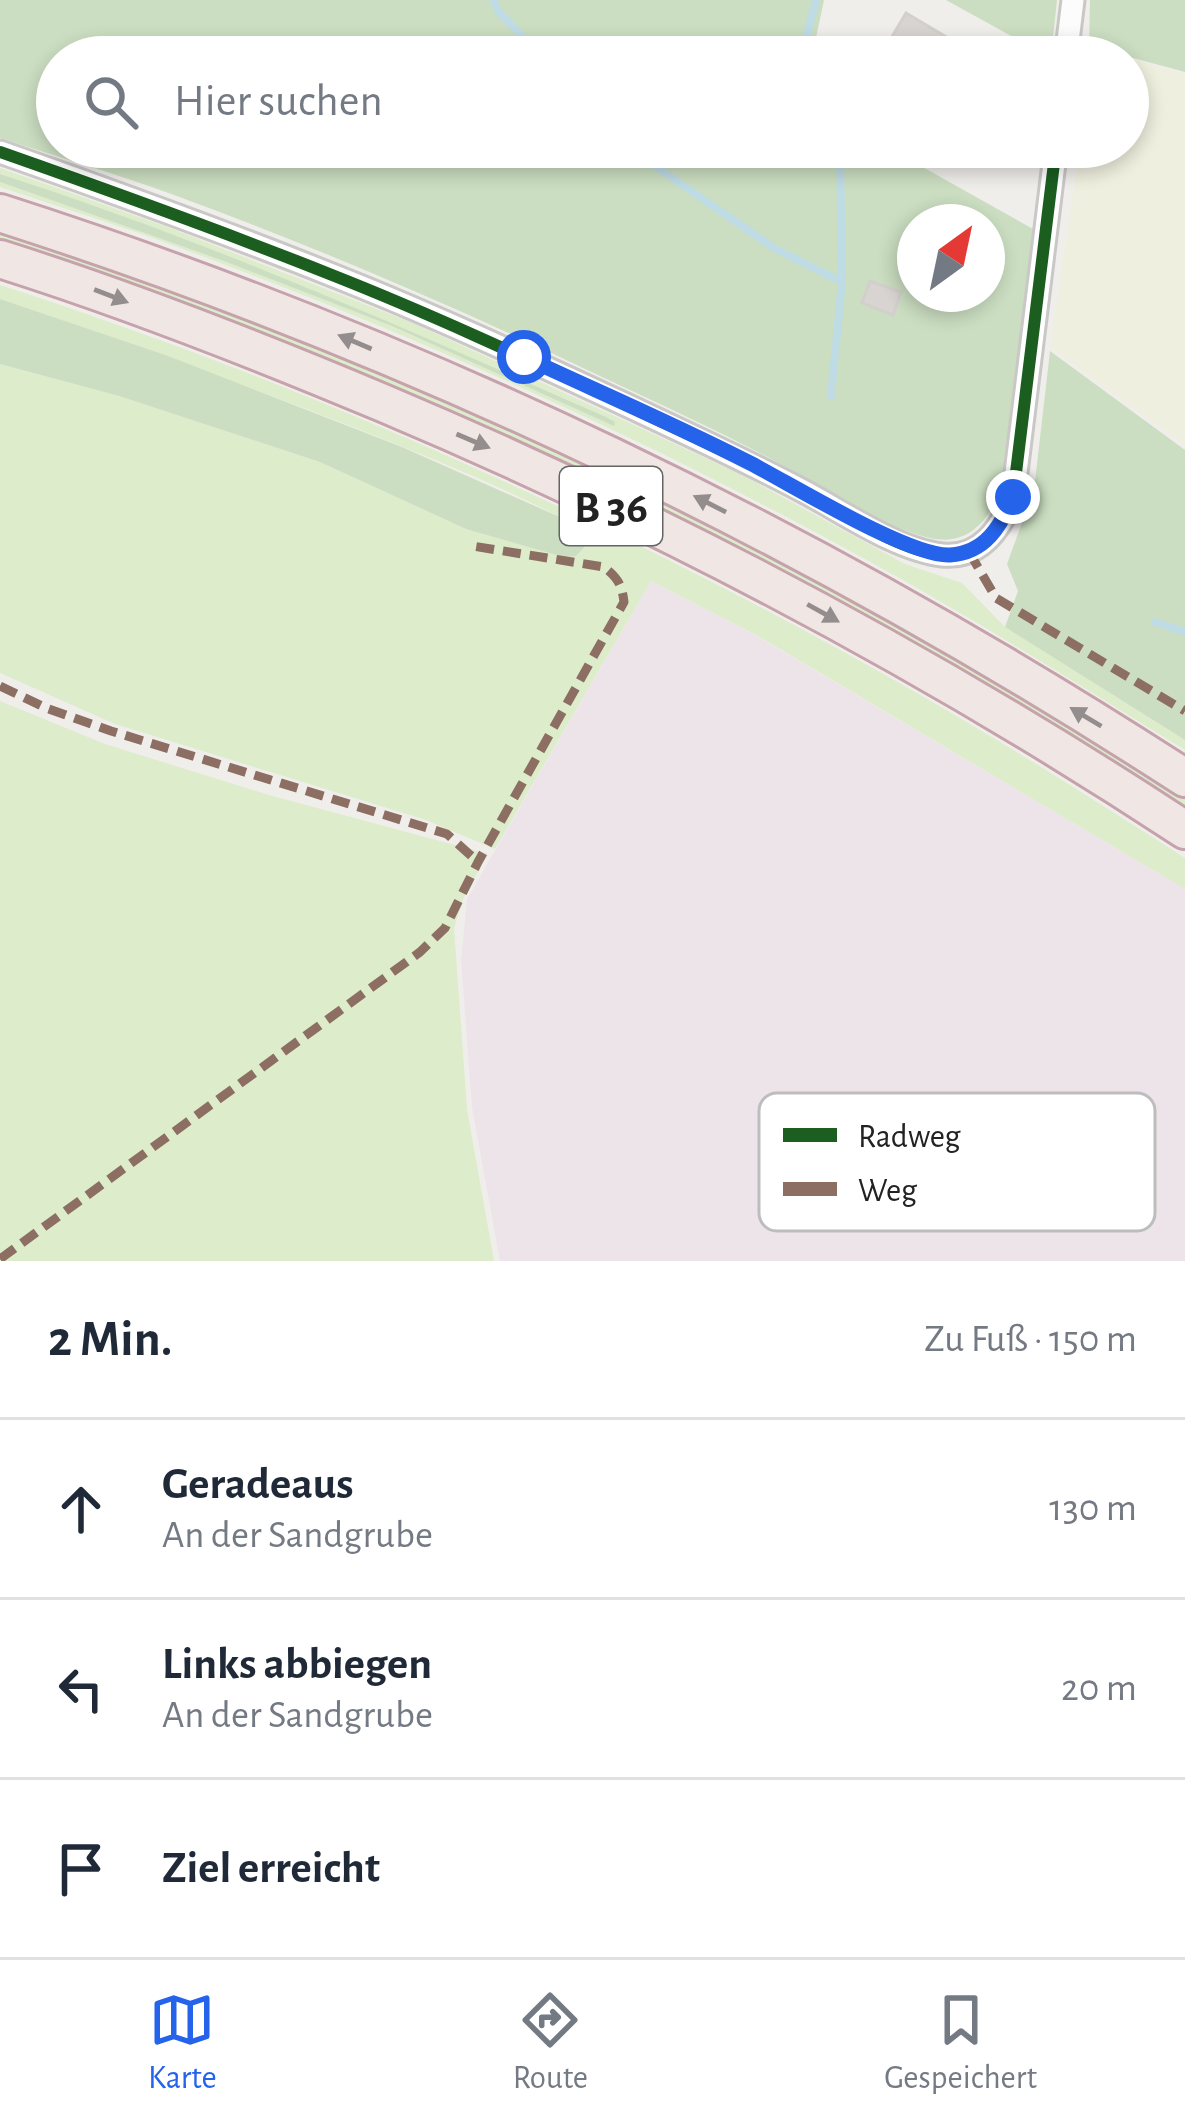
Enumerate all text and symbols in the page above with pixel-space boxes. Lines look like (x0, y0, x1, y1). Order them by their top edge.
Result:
search box (36, 36, 1149, 168)
icon: search (78, 69, 144, 135)
text: Hier suchen (174, 79, 383, 124)
north arrow (897, 204, 1005, 312)
one-way arrow (93, 287, 129, 306)
route start (497, 330, 551, 384)
one-way arrow (337, 332, 373, 351)
one-way arrow (455, 432, 491, 451)
road number: B 36 (560, 467, 662, 545)
route end (986, 470, 1040, 524)
one-way arrow (692, 495, 727, 515)
one-way arrow (805, 602, 840, 623)
one-way arrow (1069, 706, 1102, 728)
legend (759, 1093, 1155, 1231)
text: Radweg (858, 1121, 961, 1154)
text: Weg (858, 1175, 917, 1208)
text: 2 Min. (48, 1314, 172, 1365)
text: Zu Fuß · 150 m (924, 1320, 1137, 1359)
text: Geradeaus (162, 1462, 354, 1507)
icon: ahead (48, 1476, 114, 1542)
text: 130 m (1049, 1489, 1137, 1528)
text: An der Sandgrube (162, 1516, 433, 1555)
text: Links abbiegen (162, 1642, 432, 1687)
icon: left (48, 1656, 114, 1722)
text: 20 m (1061, 1669, 1137, 1708)
text: An der Sandgrube (162, 1696, 433, 1735)
icon: arrive (48, 1836, 114, 1902)
text: Ziel erreicht (162, 1846, 380, 1891)
tab: Karte (148, 1987, 217, 2099)
tab: Route (513, 1987, 588, 2099)
tab: Gespeichert (884, 1987, 1037, 2099)

